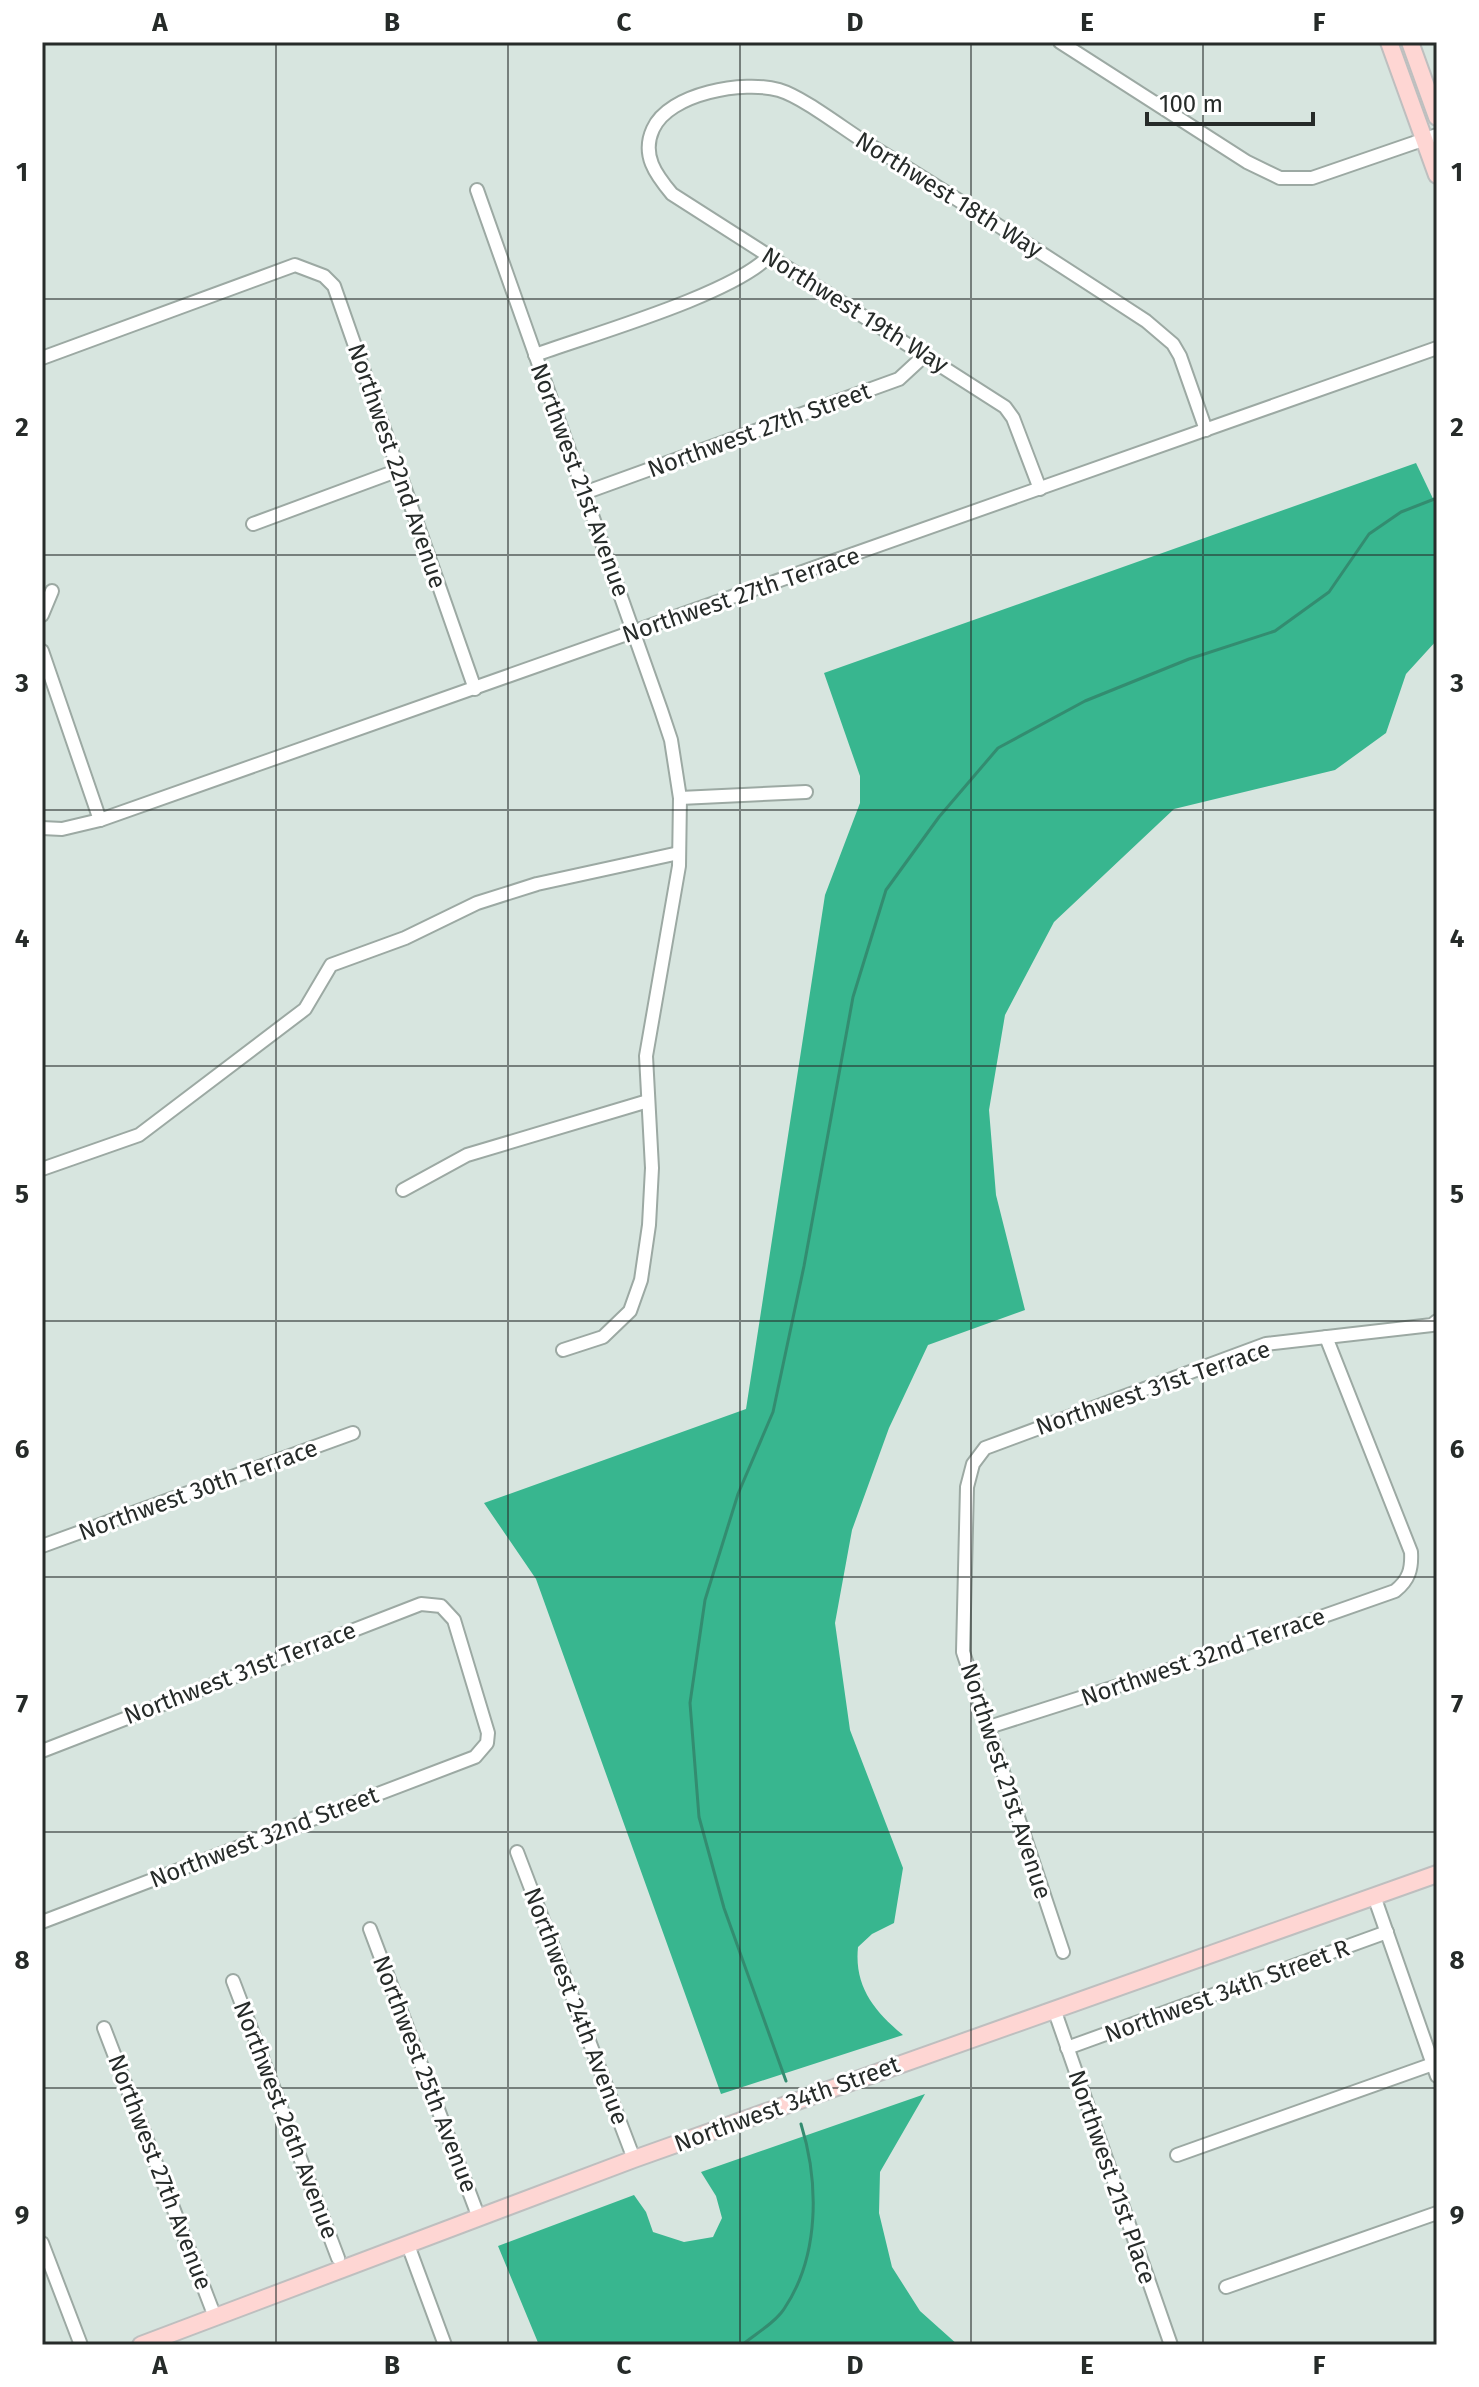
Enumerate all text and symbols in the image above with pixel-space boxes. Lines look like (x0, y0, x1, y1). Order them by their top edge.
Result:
text: A (151, 7, 168, 38)
text: B (384, 7, 400, 38)
text: C (617, 7, 632, 38)
text: D (847, 7, 864, 38)
text: E (1080, 7, 1094, 38)
text: F (1313, 7, 1326, 38)
scale bar (1147, 76, 1313, 126)
text: 100 m (1159, 90, 1223, 118)
street label: Northwest 18th Way (850, 126, 1048, 264)
text: 1 (16, 157, 28, 188)
text: 1 (1451, 157, 1463, 188)
street label: Northwest 19th Way (757, 241, 954, 379)
street label: Northwest 22nd Avenue (342, 340, 452, 592)
street label: Northwest 21st Avenue (525, 359, 635, 601)
street label: Northwest 27th Street (644, 376, 875, 483)
text: 2 (15, 412, 29, 443)
text: 2 (1450, 412, 1464, 443)
street label: Northwest 27th Terrace (619, 541, 863, 649)
text: 3 (14, 668, 29, 699)
text: 3 (1449, 668, 1464, 699)
text: 4 (15, 923, 30, 954)
text: 4 (1450, 923, 1465, 954)
text: 5 (15, 1179, 29, 1210)
text: 5 (1450, 1179, 1464, 1210)
street label: Northwest 31st Terrace (1032, 1335, 1274, 1441)
text: 6 (15, 1434, 30, 1465)
street label: Northwest 30th Terrace (75, 1434, 321, 1546)
text: 6 (1450, 1434, 1465, 1465)
street label: Northwest 32nd Terrace (1077, 1602, 1329, 1712)
street label: Northwest 31st Terrace (120, 1616, 360, 1730)
street label: Northwest 21st Avenue (955, 1659, 1057, 1903)
text: 7 (16, 1689, 28, 1720)
text: 7 (1451, 1689, 1463, 1720)
street label: Northwest 32nd Street (146, 1780, 382, 1894)
street label: Northwest 24th Avenue (518, 1884, 634, 2128)
street label: Northwest 34th Street R (1101, 1934, 1353, 2048)
text: 8 (14, 1945, 30, 1976)
text: 8 (1449, 1945, 1465, 1976)
street label: Northwest 25th Avenue (367, 1952, 483, 2196)
street label: Northwest 26th Avenue (228, 1997, 344, 2243)
street label: Northwest 27th Avenue (102, 2050, 218, 2294)
street label: Northwest 34th Street (671, 2050, 904, 2158)
street label: Northwest 21st Place (1062, 2066, 1162, 2288)
text: 9 (15, 2200, 29, 2231)
text: 9 (1450, 2200, 1464, 2231)
text: A (151, 2350, 168, 2381)
text: B (384, 2350, 400, 2381)
text: C (617, 2350, 632, 2381)
text: D (847, 2350, 864, 2381)
text: E (1080, 2350, 1094, 2381)
text: F (1313, 2350, 1326, 2381)

